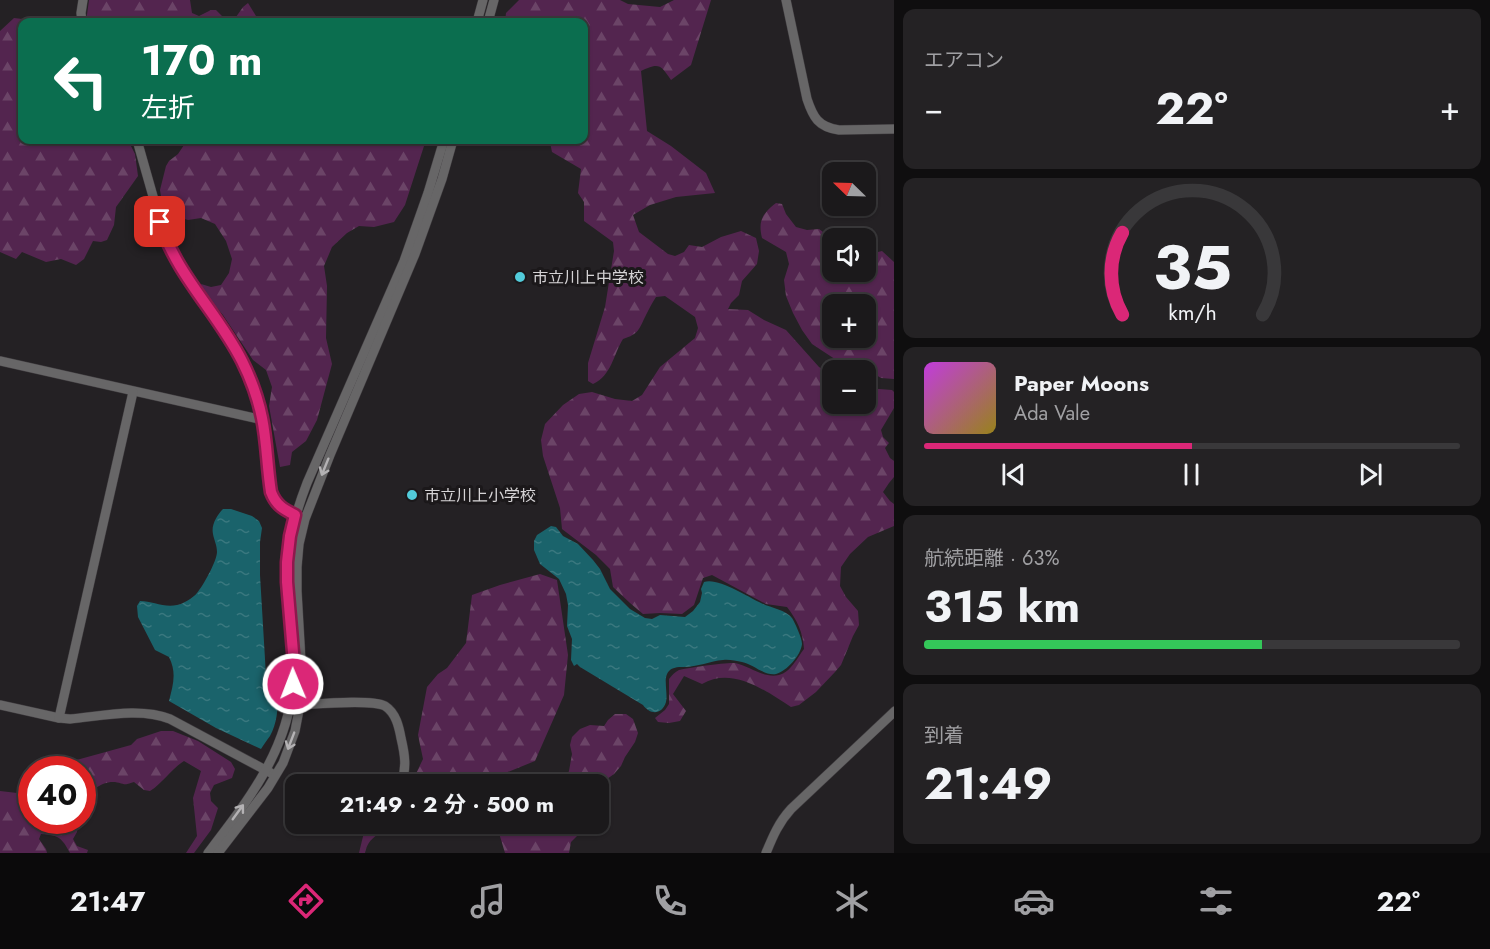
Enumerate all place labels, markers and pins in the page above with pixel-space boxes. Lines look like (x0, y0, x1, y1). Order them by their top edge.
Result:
pin (134, 196, 185, 247)
place label: 市立川上中学校 (532, 266, 644, 289)
marker: 市立川上中学校 (513, 270, 527, 284)
place label: 市立川上小学校 (424, 484, 536, 507)
marker: 市立川上小学校 (405, 488, 419, 502)

